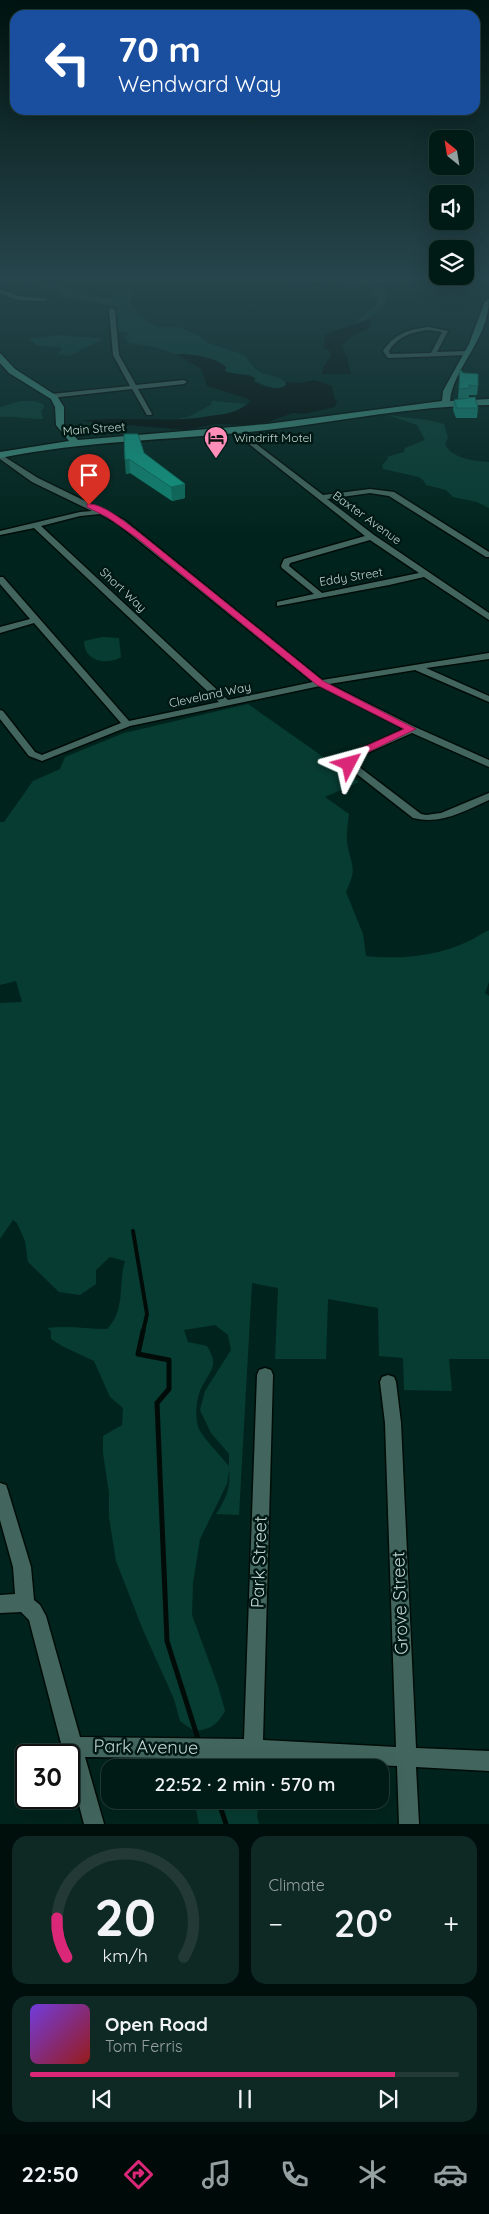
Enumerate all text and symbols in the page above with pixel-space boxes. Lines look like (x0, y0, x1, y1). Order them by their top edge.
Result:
text: 70 m (118, 27, 201, 71)
icon: left (35, 30, 100, 95)
text: Wendward Way (118, 70, 282, 98)
north arrow (429, 130, 474, 175)
map controls (429, 130, 474, 285)
button: sound (429, 185, 474, 230)
button: layers (429, 240, 474, 285)
street label: Main Street (62, 419, 126, 438)
hotel icon: Windrift Motel (203, 425, 229, 459)
place label: Windrift Motel (234, 430, 312, 445)
pin (68, 454, 110, 505)
icon: arrive (75, 461, 103, 489)
street label: Baxter Avenue (330, 488, 405, 548)
street label: Short Way (97, 564, 150, 615)
street label: Eddy Street (318, 564, 384, 589)
street label: Cleveland Way (168, 679, 252, 711)
position arrow (322, 737, 374, 789)
street label: Park Street (245, 1515, 272, 1608)
street label: Grove Street (386, 1551, 413, 1655)
street label: Park Avenue (94, 1734, 198, 1759)
speed limit sign: 30 (15, 1744, 80, 1809)
text: 22:52 · 2 min · 570 m (154, 1772, 336, 1796)
text: Climate (269, 1875, 325, 1895)
text: 20 (94, 1884, 156, 1949)
text: 20° (334, 1899, 392, 1947)
text: − (269, 1906, 283, 1941)
text: + (443, 1906, 459, 1941)
text: km/h (103, 1944, 148, 1966)
text: Open Road (105, 2012, 208, 2036)
text: Tom Ferris (105, 2036, 182, 2056)
icon: previous (88, 2085, 116, 2113)
icon: pause (231, 2085, 259, 2113)
icon: next (374, 2085, 402, 2113)
icon: directions (121, 2157, 156, 2192)
icon: music (199, 2157, 234, 2192)
icon: phone (277, 2157, 312, 2192)
icon: climate (355, 2157, 390, 2192)
icon: car (433, 2157, 468, 2192)
text: 22:50 (21, 2160, 79, 2188)

